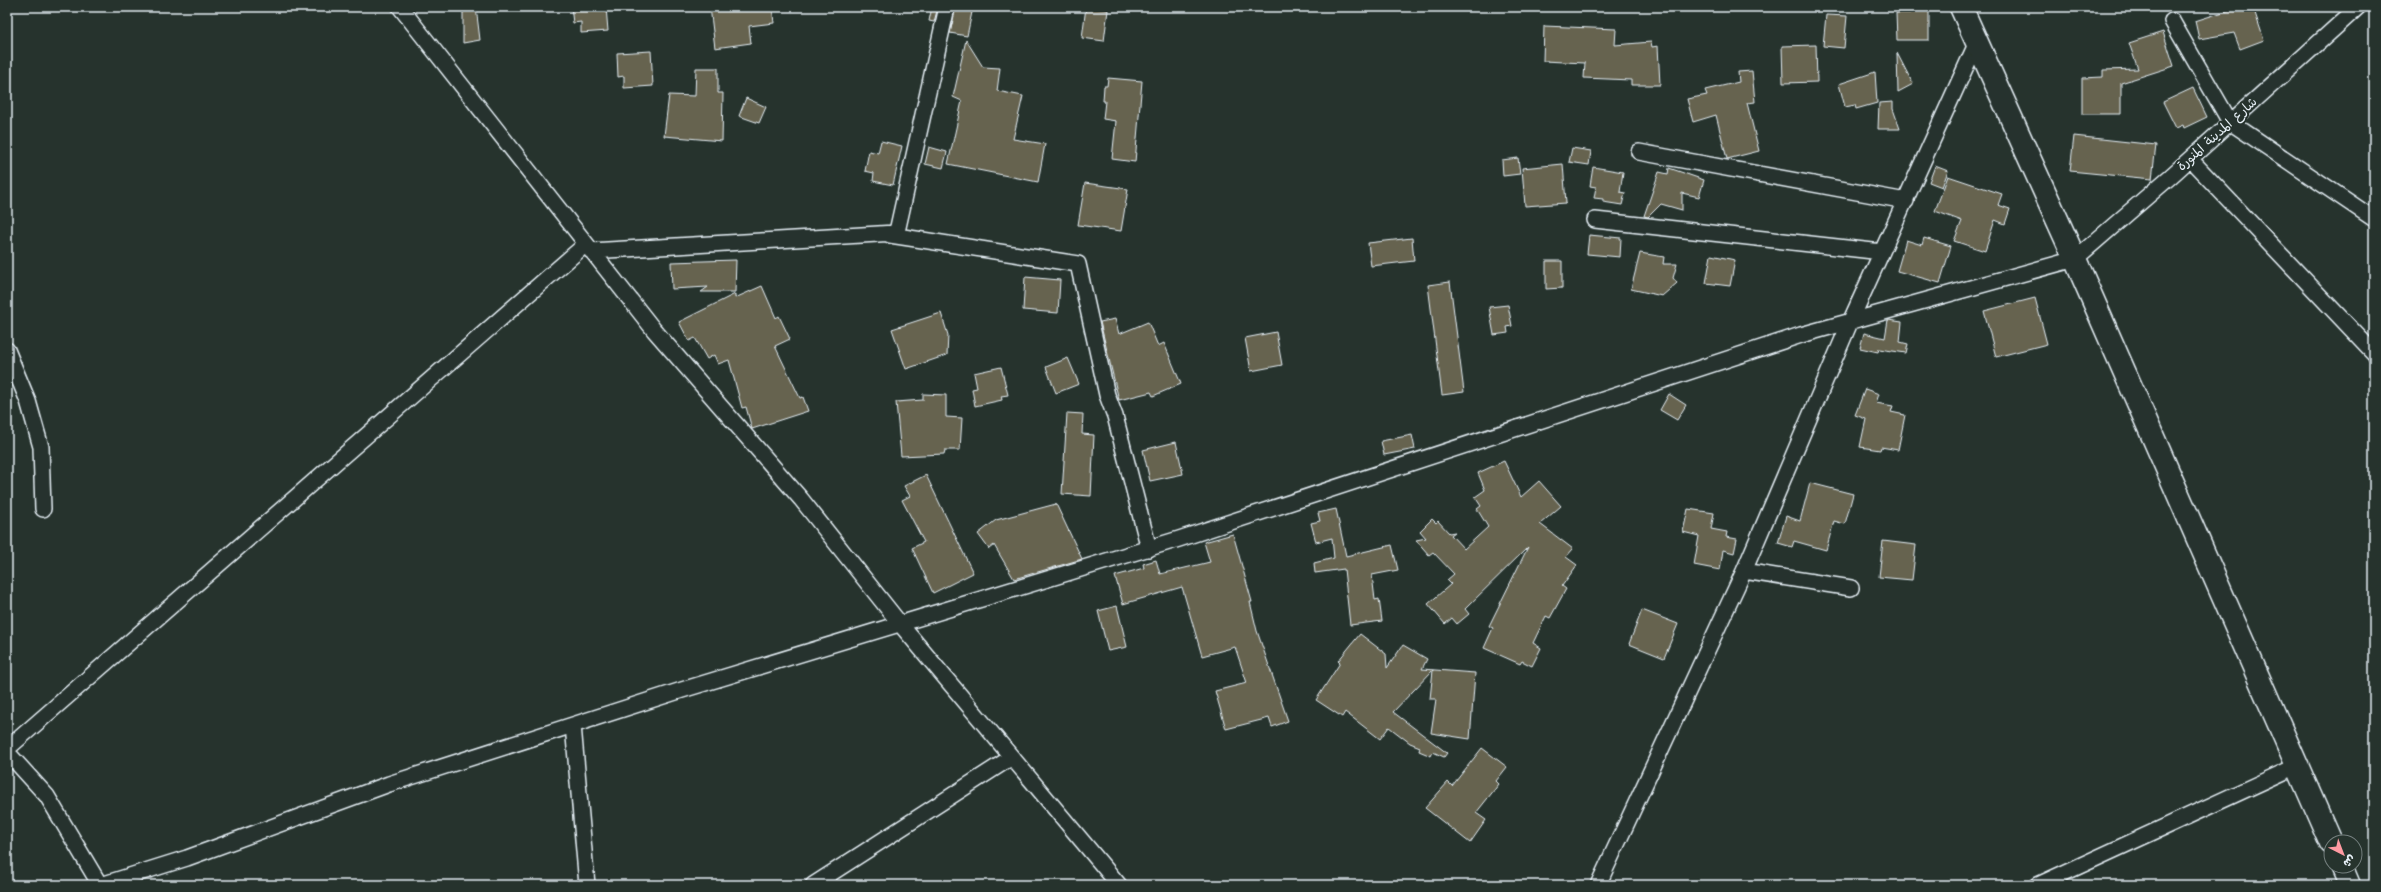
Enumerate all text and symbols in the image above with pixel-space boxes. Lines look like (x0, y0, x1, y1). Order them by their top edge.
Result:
street label: شارع المدينة المنورة (2173, 93, 2261, 175)
north arrow (2323, 834, 2363, 874)
text: ش (2340, 851, 2359, 871)

